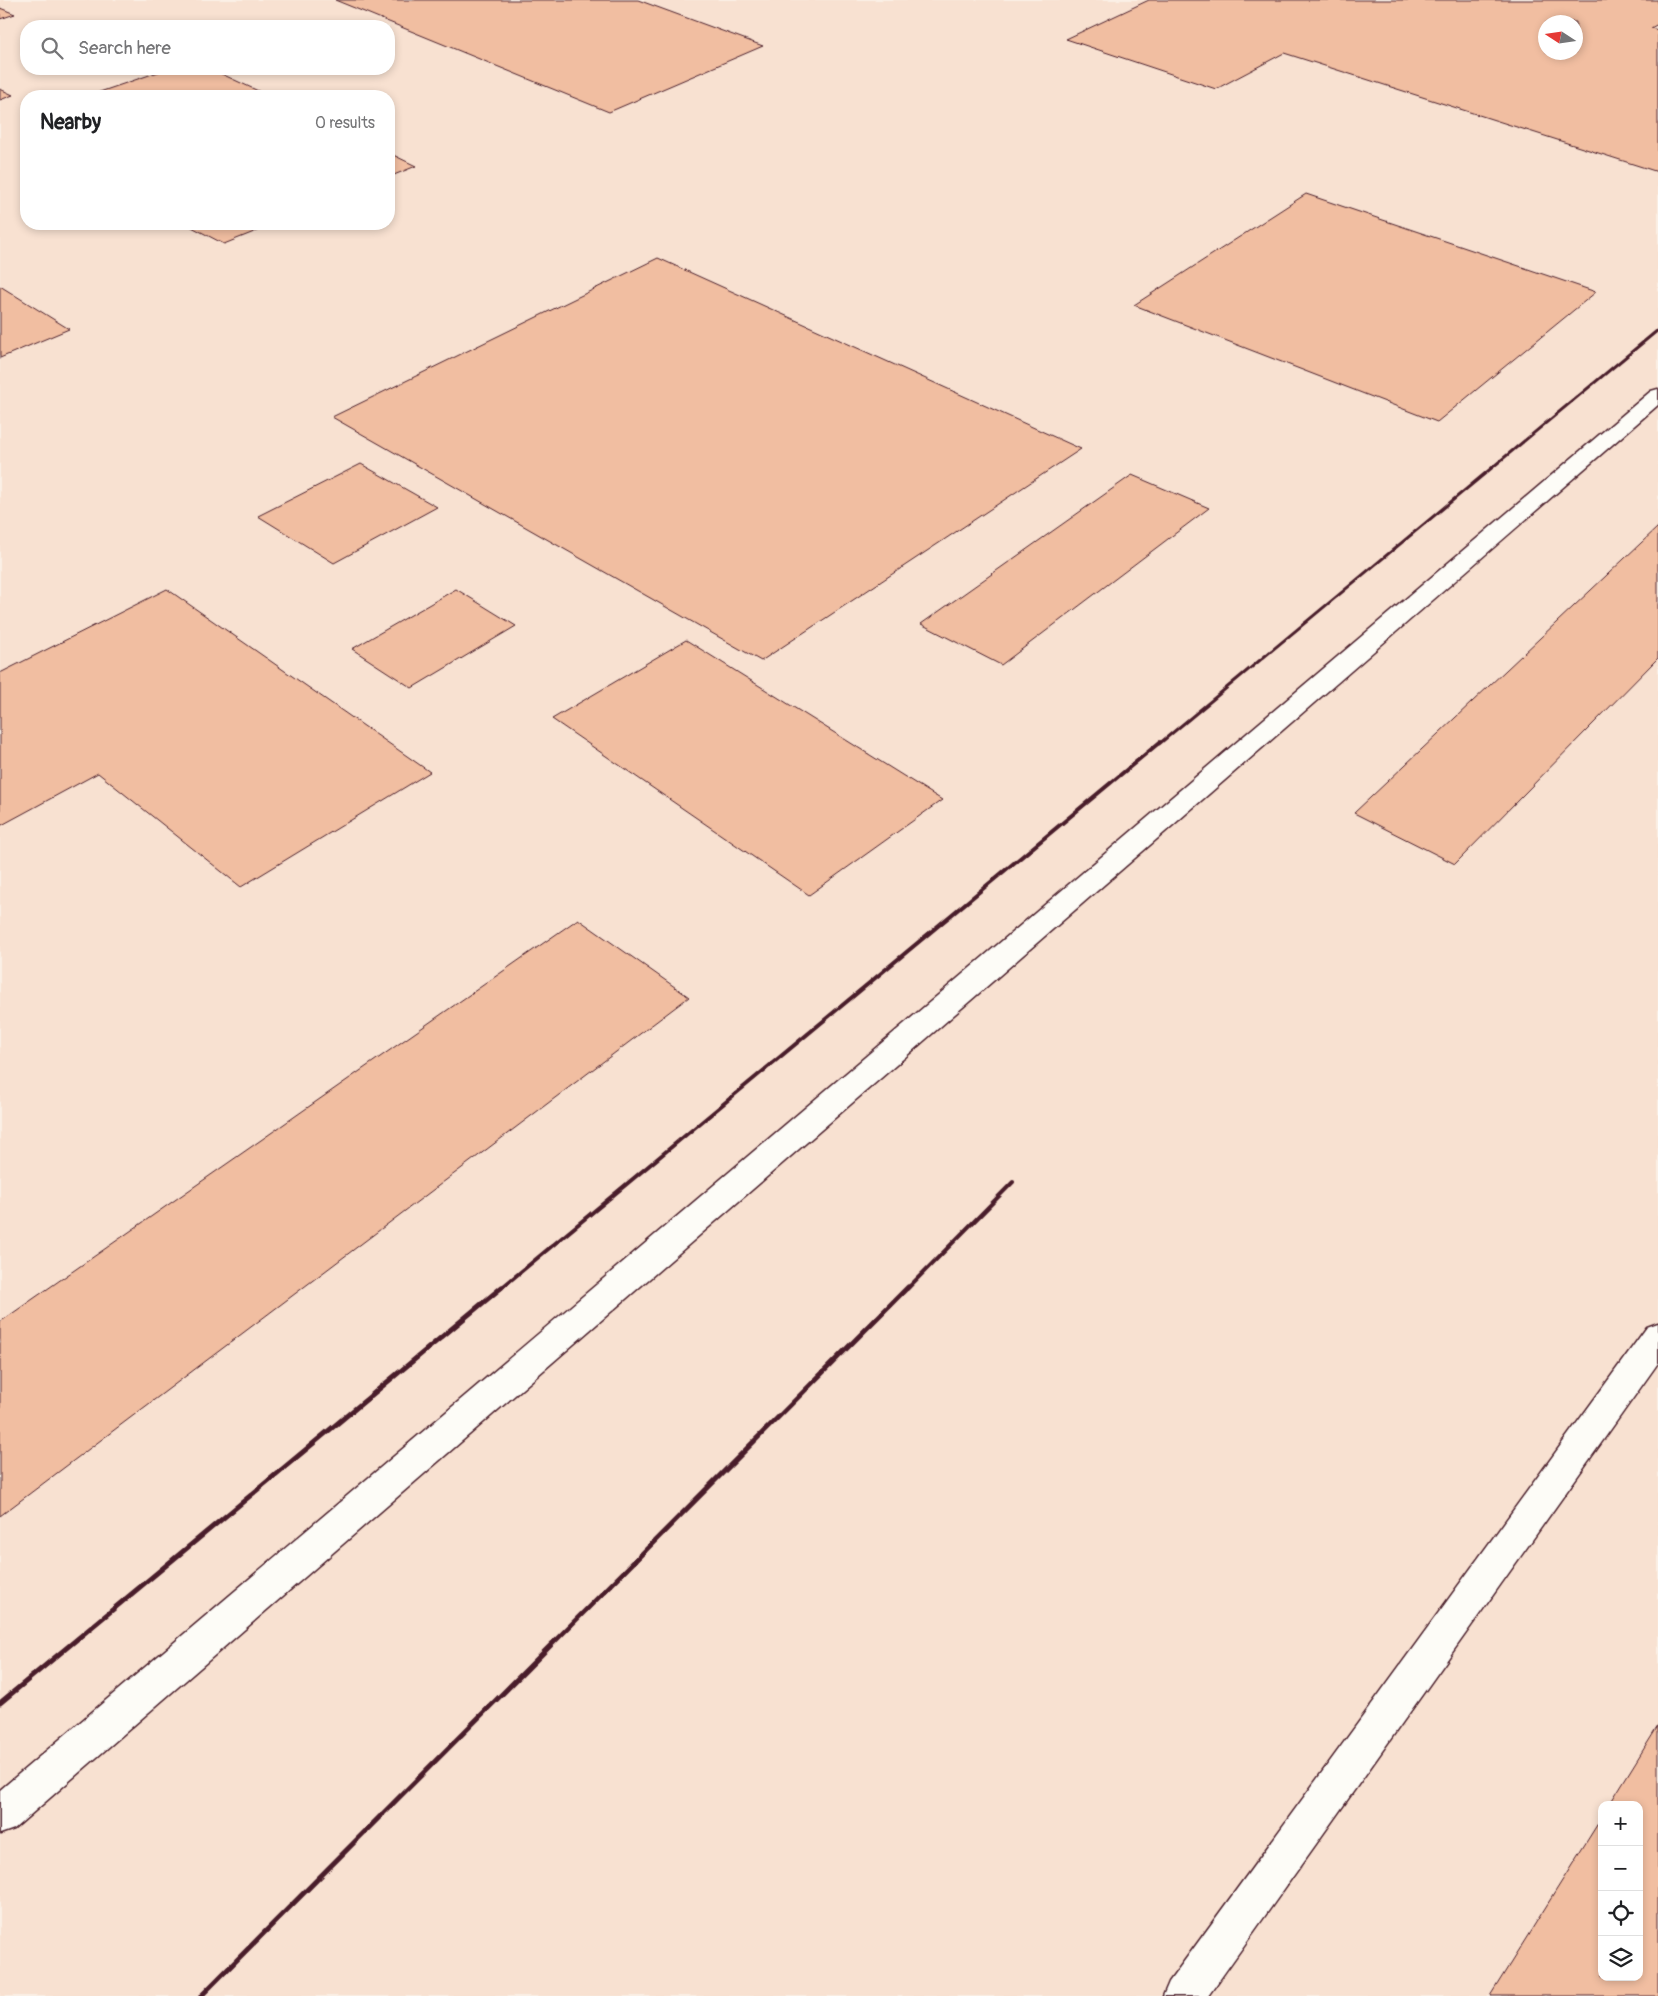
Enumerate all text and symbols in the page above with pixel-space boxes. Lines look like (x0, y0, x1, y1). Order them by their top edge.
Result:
north arrow (1538, 15, 1583, 60)
search box (20, 20, 395, 75)
icon: search (38, 34, 66, 62)
text: Search here (78, 36, 171, 60)
text: Nearby (40, 109, 101, 136)
text: 0 results (315, 113, 375, 133)
map controls (1598, 1801, 1643, 1981)
button: + (1598, 1801, 1643, 1846)
button: − (1598, 1846, 1643, 1891)
button: locate (1598, 1891, 1643, 1936)
button: layers (1598, 1936, 1643, 1981)

